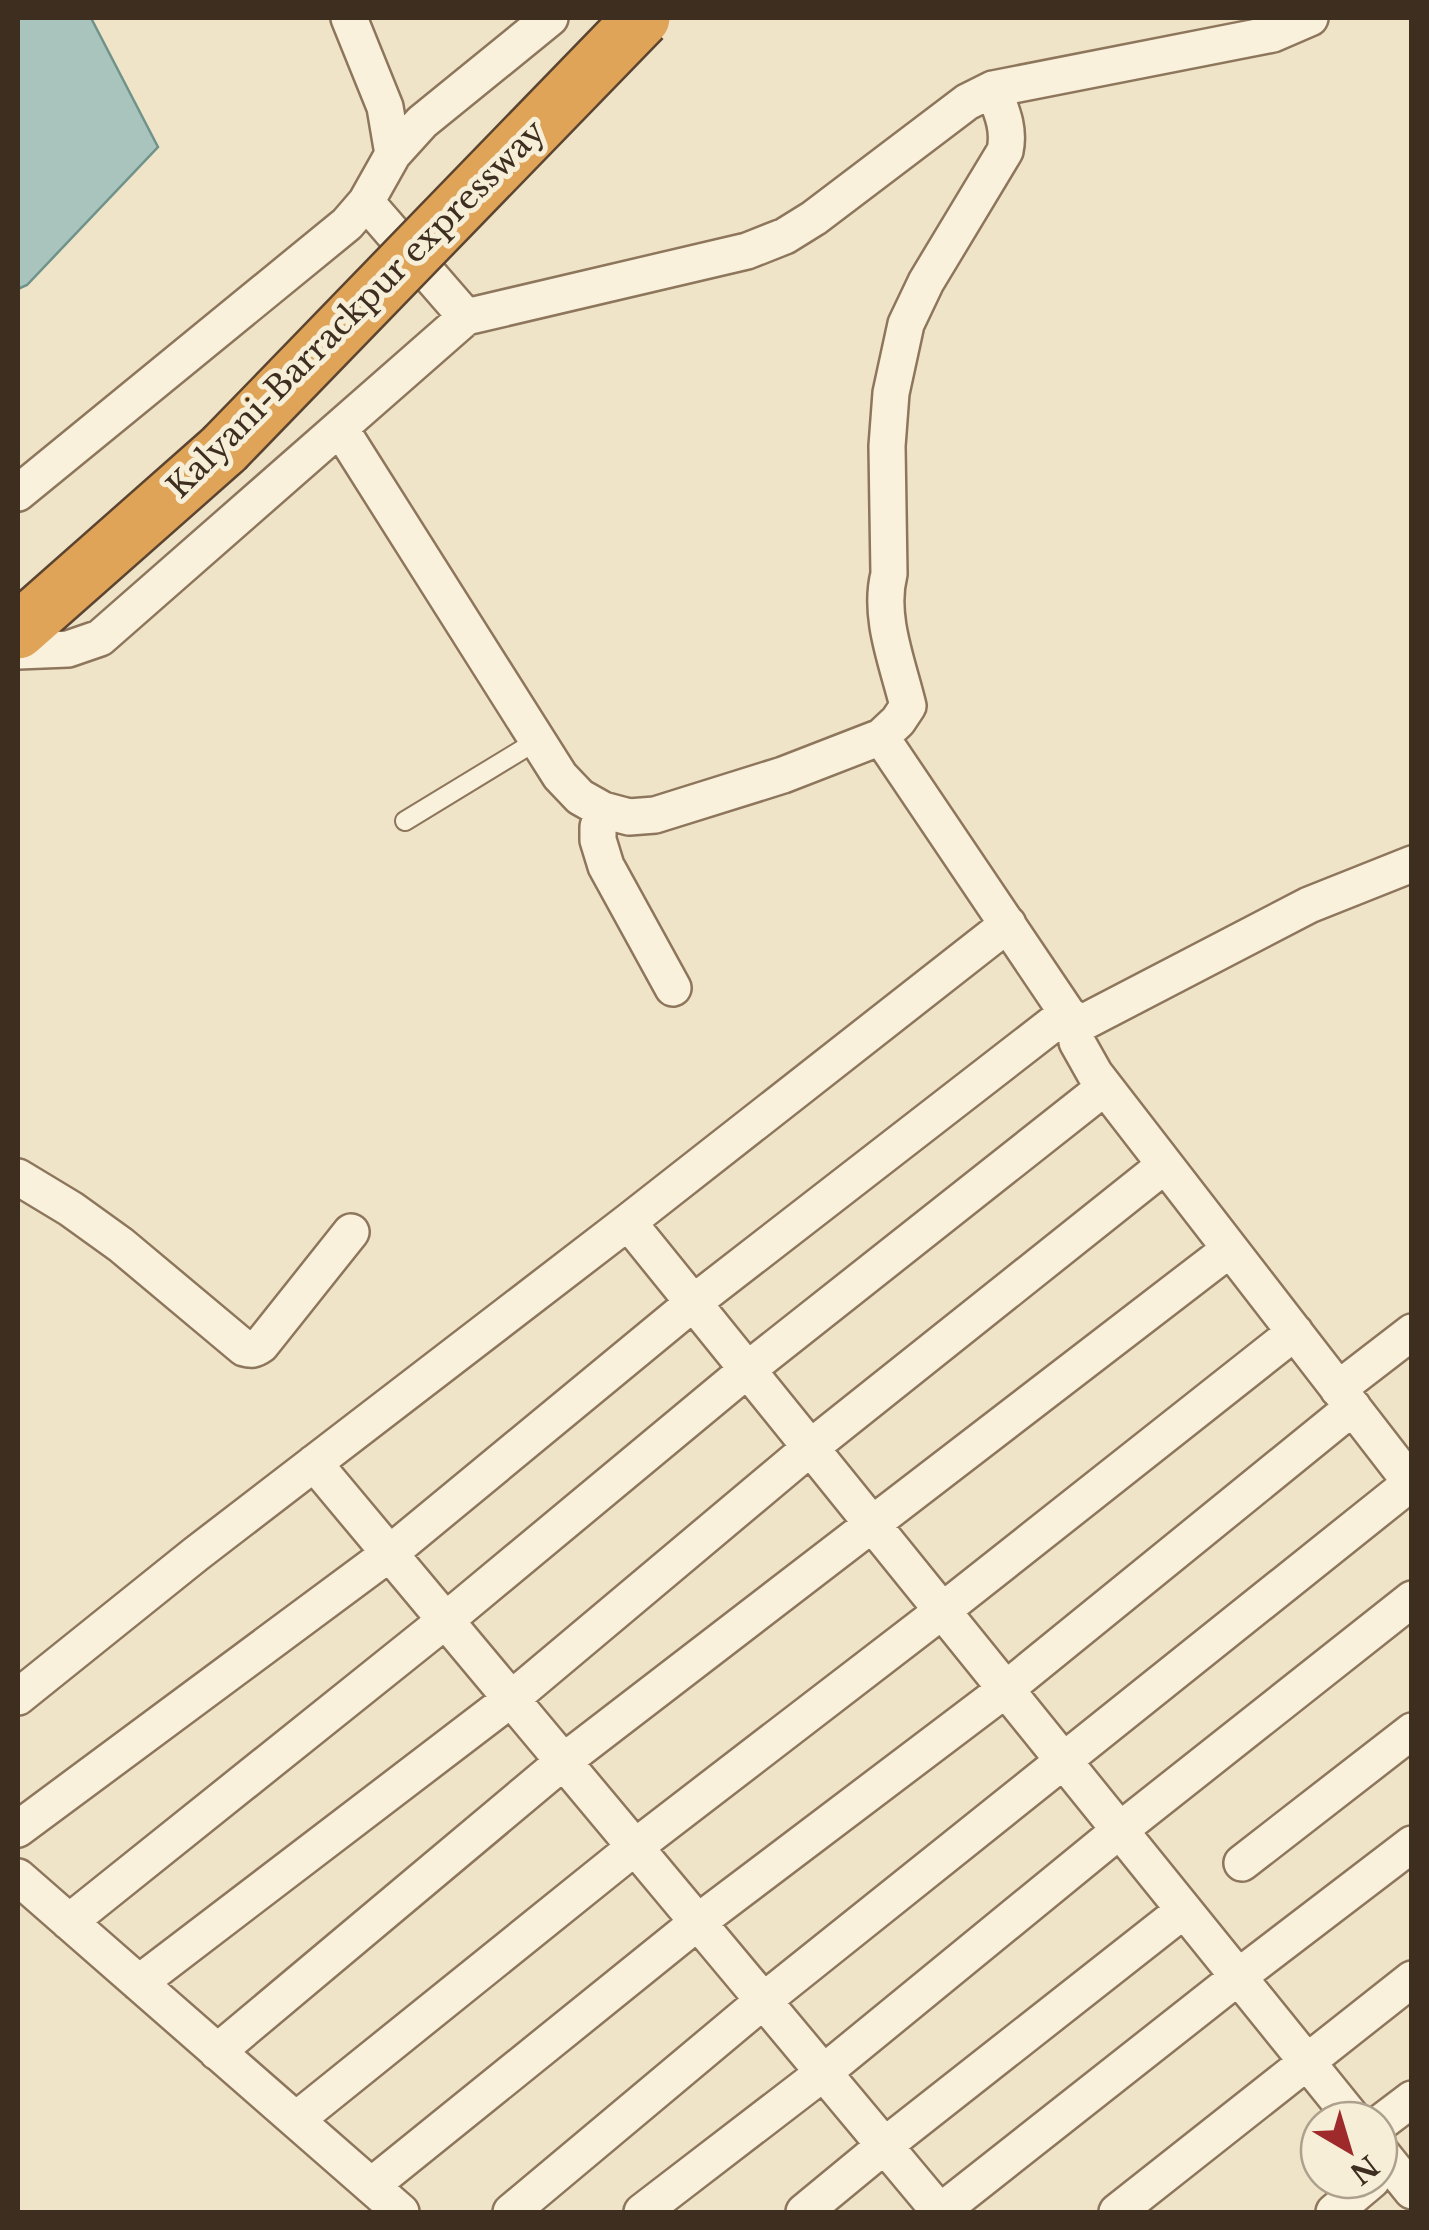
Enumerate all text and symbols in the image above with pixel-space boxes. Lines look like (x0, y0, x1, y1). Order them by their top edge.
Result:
street label: Kalyani-Barrackpur expressway (159, 111, 554, 506)
north arrow (1299, 2100, 1399, 2200)
text: N (1343, 2147, 1385, 2191)

